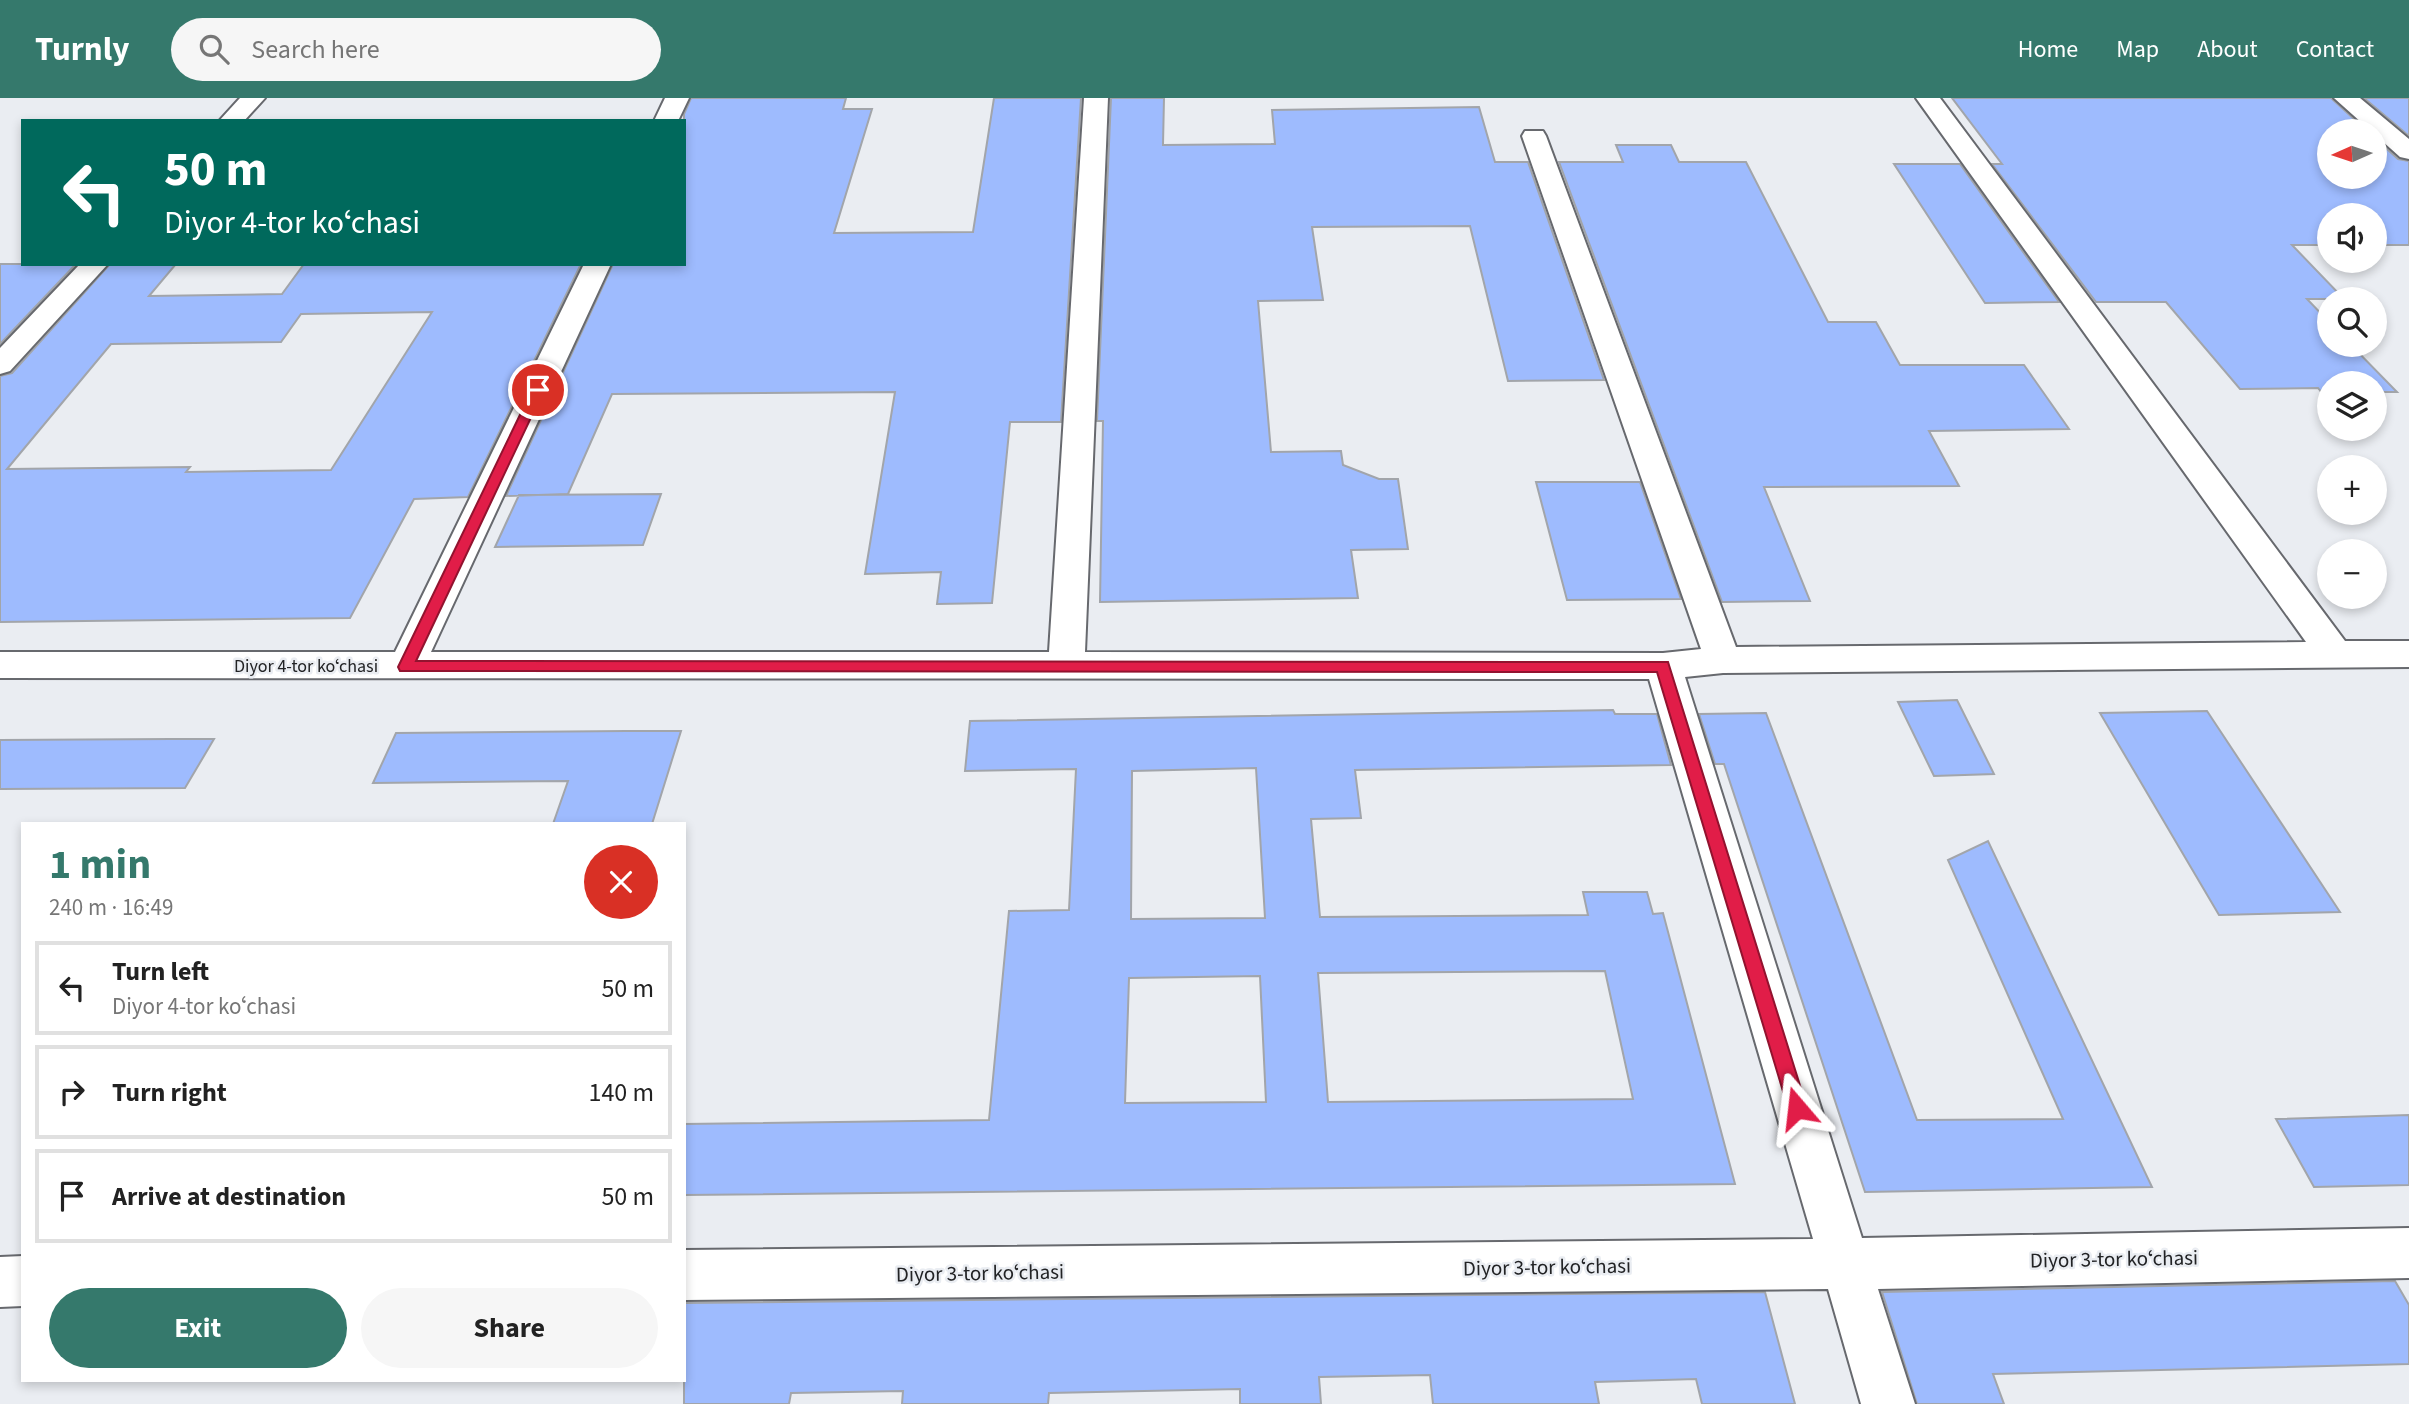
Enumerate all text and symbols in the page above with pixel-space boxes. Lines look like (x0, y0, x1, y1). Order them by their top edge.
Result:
search box (171, 18, 661, 81)
text: Turnly (35, 26, 129, 73)
icon: search (195, 30, 233, 68)
text: Search here (251, 31, 380, 68)
text: Home (2018, 32, 2078, 67)
text: Map (2116, 32, 2159, 67)
text: About (2197, 32, 2258, 67)
text: Contact (2296, 32, 2374, 67)
north arrow (2317, 119, 2387, 189)
map controls (2317, 119, 2387, 609)
text: 50 m (164, 135, 268, 205)
icon: left (49, 147, 140, 238)
text: Diyor 4-tor koʻchasi (164, 200, 420, 246)
button: sound (2317, 203, 2387, 273)
button: search (2317, 287, 2387, 357)
pin (508, 360, 568, 420)
icon: arrive (519, 371, 557, 409)
button: layers (2317, 371, 2387, 441)
button: + (2317, 455, 2387, 525)
button: − (2317, 539, 2387, 609)
street label: Diyor 4-tor koʻchasi (234, 654, 378, 679)
text: 1 min (49, 835, 151, 895)
button: close (584, 845, 658, 919)
text: 240 m · 16:49 (49, 891, 173, 924)
text: Turn left (112, 953, 209, 990)
icon: left (53, 969, 91, 1007)
text: 50 m (601, 970, 654, 1007)
text: Diyor 4-tor koʻchasi (112, 990, 296, 1023)
position arrow (1760, 1071, 1834, 1145)
icon: right (53, 1073, 91, 1111)
text: Turn right (112, 1074, 227, 1111)
text: 140 m (588, 1074, 654, 1111)
icon: arrive (53, 1177, 91, 1215)
text: Arrive at destination (112, 1178, 346, 1215)
text: 50 m (601, 1178, 654, 1215)
street label: Diyor 3-tor koʻchasi (2030, 1243, 2198, 1275)
street label: Diyor 3-tor koʻchasi (1463, 1251, 1631, 1283)
street label: Diyor 3-tor koʻchasi (896, 1257, 1064, 1289)
button: Exit (49, 1288, 347, 1368)
button: Share (361, 1288, 658, 1368)

